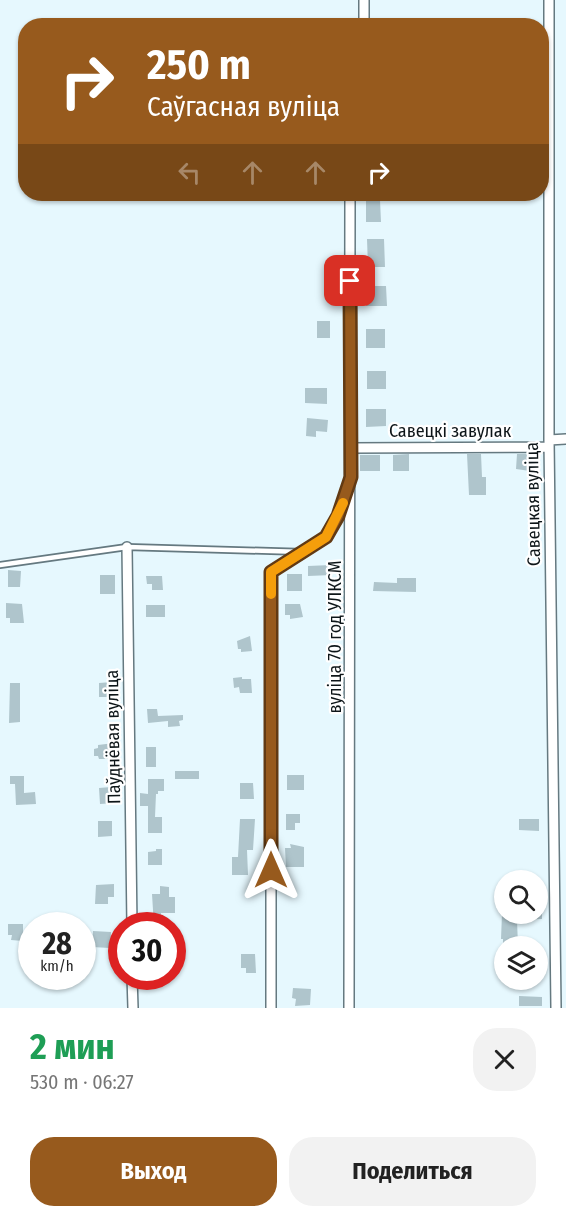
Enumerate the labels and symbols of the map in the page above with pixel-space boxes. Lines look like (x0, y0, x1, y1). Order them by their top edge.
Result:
pin (324, 255, 375, 306)
street label: Савецкі завулак (389, 420, 512, 442)
street label: Савецкая вуліца (521, 442, 545, 566)
street label: вуліца 70 год УЛКСМ (324, 561, 346, 714)
street label: Паўднёвая вуліца (101, 669, 125, 804)
position arrow (239, 838, 303, 902)
speed limit sign: 30 (108, 912, 186, 990)

